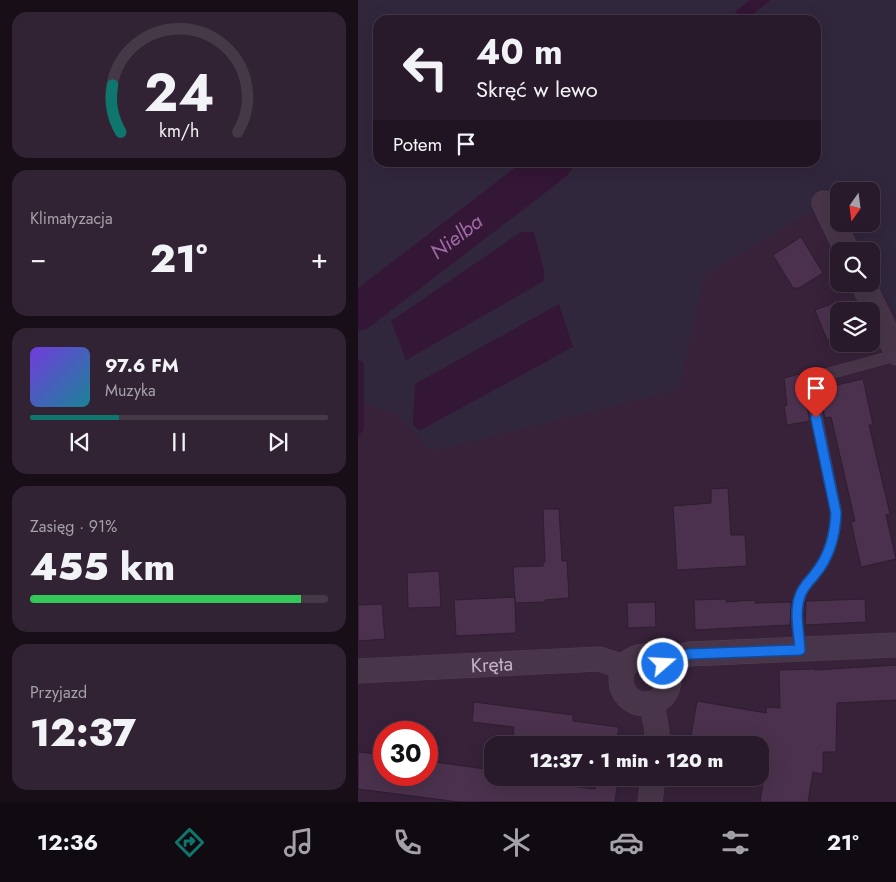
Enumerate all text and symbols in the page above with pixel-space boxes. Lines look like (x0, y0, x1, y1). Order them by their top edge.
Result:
text: 40 m (476, 27, 563, 77)
icon: left (393, 35, 458, 100)
text: 24 (144, 55, 214, 131)
text: Skręć w lewo (476, 73, 598, 105)
text: km/h (159, 118, 199, 144)
icon: arrive (452, 130, 480, 158)
text: Potem (393, 131, 442, 158)
north arrow (830, 182, 880, 232)
map controls (830, 182, 880, 352)
water label: Nielba (424, 206, 490, 267)
text: Klimatyzacja (30, 207, 113, 230)
text: 21° (150, 231, 207, 286)
text: − (30, 238, 47, 279)
text: + (311, 238, 328, 279)
button: search (830, 242, 880, 292)
button: layers (830, 302, 880, 352)
text: 97.6 FM (105, 352, 179, 379)
pin (795, 367, 837, 418)
icon: arrive (802, 374, 830, 402)
text: Muzyka (105, 379, 156, 402)
icon: previous (66, 428, 94, 456)
icon: pause (165, 428, 193, 456)
icon: next (264, 428, 292, 456)
text: Zasięg · 91% (30, 515, 117, 538)
text: 455 km (30, 539, 175, 594)
position arrow (636, 637, 688, 689)
street label: Kręta (470, 649, 514, 680)
text: Przyjazd (30, 681, 87, 704)
text: 12:37 (30, 705, 136, 760)
speed limit sign: 30 (373, 721, 438, 786)
text: 12:37 · 1 min · 120 m (530, 747, 723, 774)
icon: directions (172, 825, 207, 860)
icon: music (281, 825, 316, 860)
icon: phone (390, 825, 425, 860)
icon: climate (499, 825, 534, 860)
icon: car (609, 825, 644, 860)
icon: filters (718, 825, 753, 860)
text: 12:36 (37, 826, 98, 858)
text: 21° (827, 826, 859, 858)

